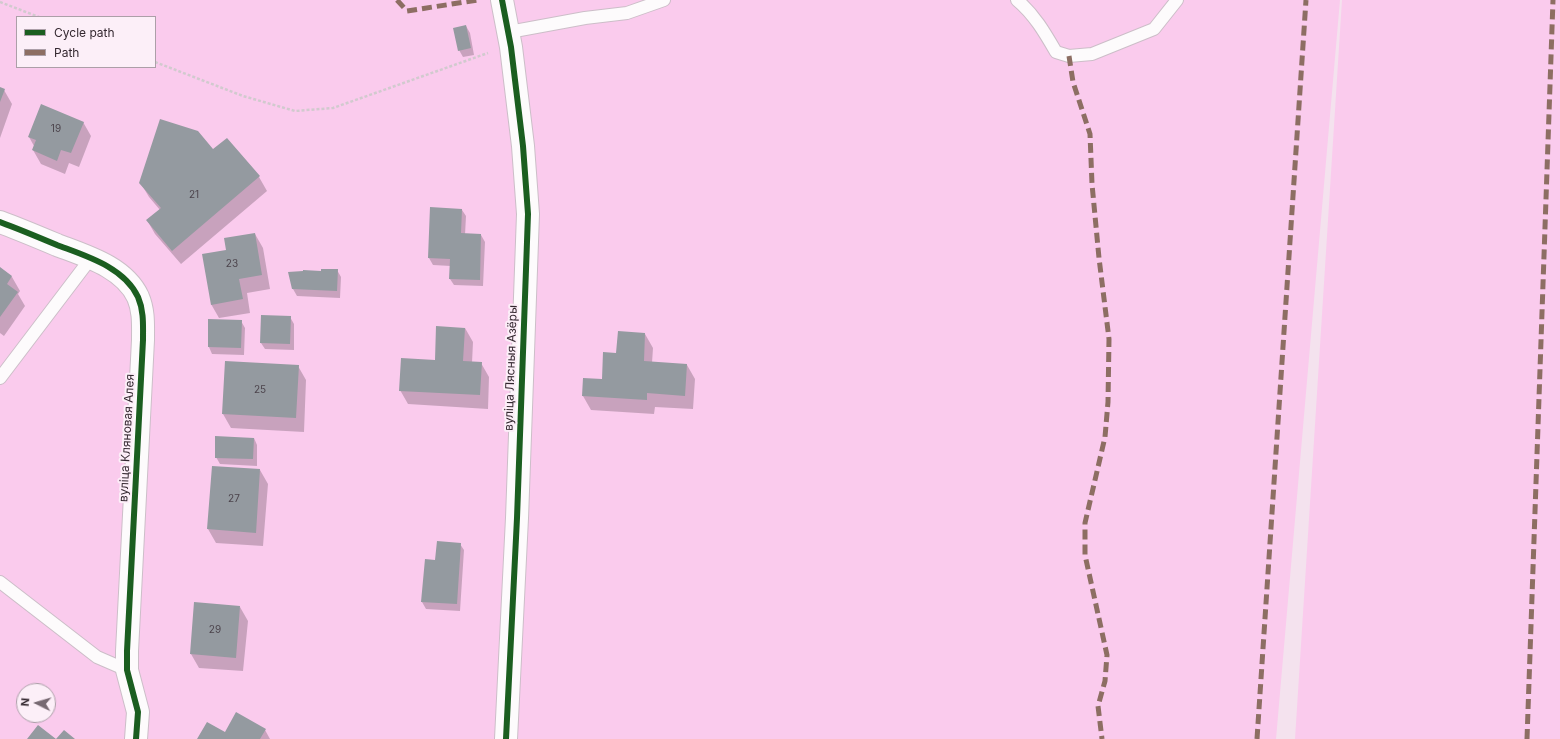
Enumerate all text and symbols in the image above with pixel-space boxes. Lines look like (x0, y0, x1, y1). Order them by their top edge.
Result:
legend (16, 16, 156, 68)
text: Cycle path (54, 25, 115, 40)
text: Path (54, 45, 79, 60)
house number: 19 (51, 123, 61, 135)
house number: 21 (189, 189, 199, 201)
house number: 23 (226, 258, 238, 270)
street label: вуліца Лясныя Азёры (502, 305, 520, 431)
street label: вуліца Кляновая Алея (116, 374, 138, 502)
house number: 25 (254, 384, 266, 396)
house number: 27 (228, 493, 240, 505)
house number: 29 (209, 624, 221, 636)
north arrow (16, 683, 56, 723)
text: N (18, 697, 32, 707)

